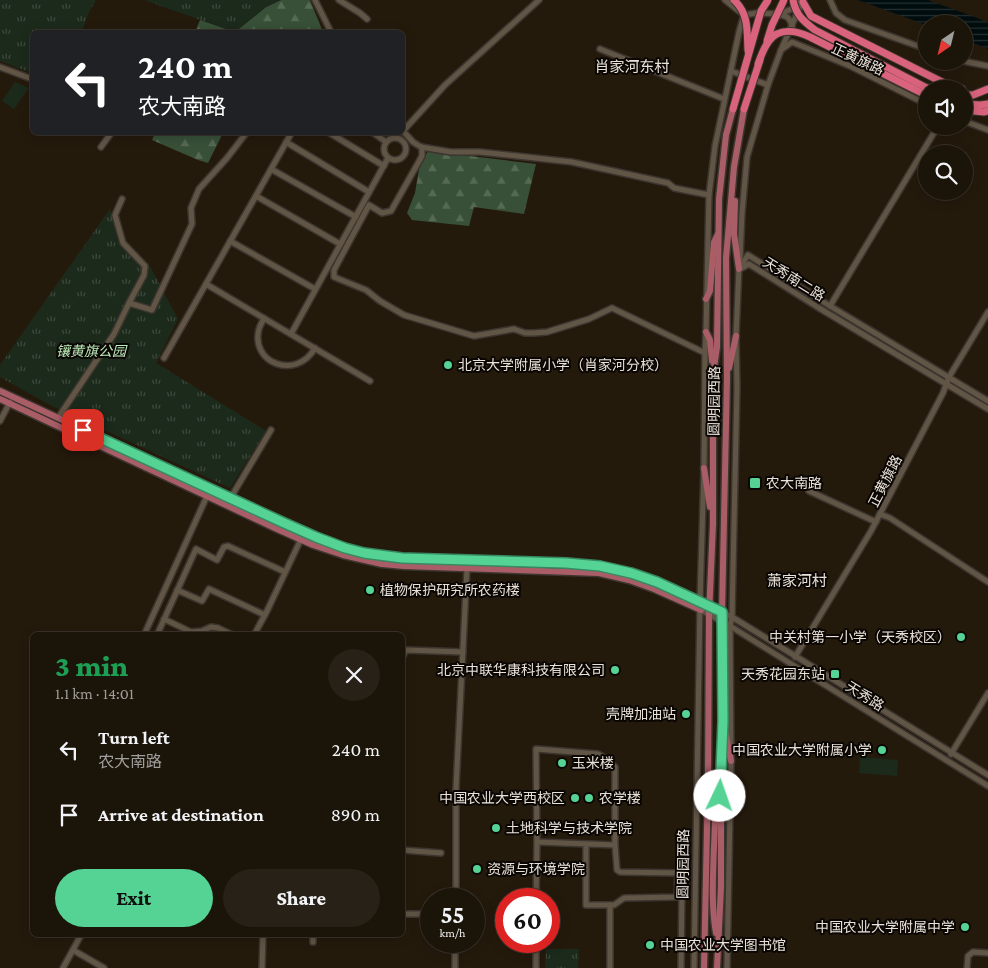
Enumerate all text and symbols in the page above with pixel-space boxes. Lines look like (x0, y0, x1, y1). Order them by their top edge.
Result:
north arrow (918, 15, 972, 70)
map controls (918, 15, 973, 200)
street label: 正黄旗路 (829, 40, 887, 78)
text: 240 m (138, 47, 232, 86)
icon: left (55, 50, 120, 115)
district label: 肖家河东村 (594, 58, 670, 75)
button: sound (918, 80, 973, 135)
text: 农大南路 (138, 94, 226, 119)
button: search (918, 145, 973, 200)
street label: 天秀南二路 (760, 254, 828, 304)
park label: 镶黄旗公园 (56, 343, 128, 359)
place label: 北京大学附属小学（肖家河分校） (458, 357, 668, 373)
marker: 北京大学附属小学（肖家河分校） (442, 359, 454, 371)
street label: 圆明园西路 (705, 366, 723, 436)
pin (62, 409, 104, 451)
icon: arrive (69, 416, 97, 444)
street label: 正黄旗路 (865, 452, 905, 510)
place label: 农大南路 (766, 475, 822, 491)
marker: 农大南路 (748, 476, 762, 490)
district label: 萧家河村 (767, 572, 827, 589)
place label: 植物保护研究所农药楼 (380, 582, 520, 598)
marker: 植物保护研究所农药楼 (364, 584, 376, 596)
place label: 中关村第一小学（天秀校区） (769, 629, 951, 645)
marker: 中关村第一小学（天秀校区） (955, 631, 967, 643)
text: 3 min (55, 649, 128, 682)
button: close (328, 649, 380, 701)
place label: 北京中联华康科技有限公司 (437, 662, 605, 678)
marker: 北京中联华康科技有限公司 (609, 664, 621, 676)
place label: 天秀花园东站 (741, 666, 825, 682)
marker: 天秀花园东站 (829, 668, 841, 680)
street label: 天秀路 (843, 678, 887, 714)
text: 1.1 km · 14:01 (55, 685, 134, 702)
place label: 壳牌加油站 (606, 706, 676, 722)
marker: 壳牌加油站 (680, 708, 692, 720)
text: Turn left (98, 727, 170, 748)
icon: left (55, 736, 83, 764)
text: 240 m (332, 739, 380, 760)
place label: 中国农业大学附属小学 (732, 742, 872, 758)
marker: 中国农业大学附属小学 (876, 744, 888, 756)
text: 农大南路 (98, 753, 162, 770)
place label: 玉米楼 (572, 755, 614, 771)
marker: 玉米楼 (556, 757, 568, 769)
position arrow (693, 769, 745, 821)
place label: 中国农业大学西校区 (439, 790, 565, 806)
place label: 农学楼 (599, 790, 641, 806)
marker: 中国农业大学西校区 (569, 792, 581, 804)
marker: 农学楼 (583, 792, 595, 804)
icon: arrive (55, 801, 83, 829)
text: Arrive at destination (98, 804, 264, 825)
text: 890 m (331, 804, 380, 825)
place label: 土地科学与技术学院 (506, 820, 632, 836)
marker: 土地科学与技术学院 (490, 822, 502, 834)
street label: 圆明园西路 (674, 829, 692, 899)
place label: 资源与环境学院 (487, 861, 585, 877)
marker: 资源与环境学院 (471, 863, 483, 875)
button: Exit (55, 869, 213, 927)
button: Share (223, 869, 380, 927)
speed limit sign: 60 (495, 888, 560, 953)
text: 55 (440, 901, 465, 928)
place label: 中国农业大学附属中学 (815, 919, 955, 935)
marker: 中国农业大学附属中学 (959, 921, 971, 933)
text: km/h (440, 926, 465, 940)
place label: 中国农业大学图书馆 (660, 937, 786, 953)
marker: 中国农业大学图书馆 (644, 939, 656, 951)

